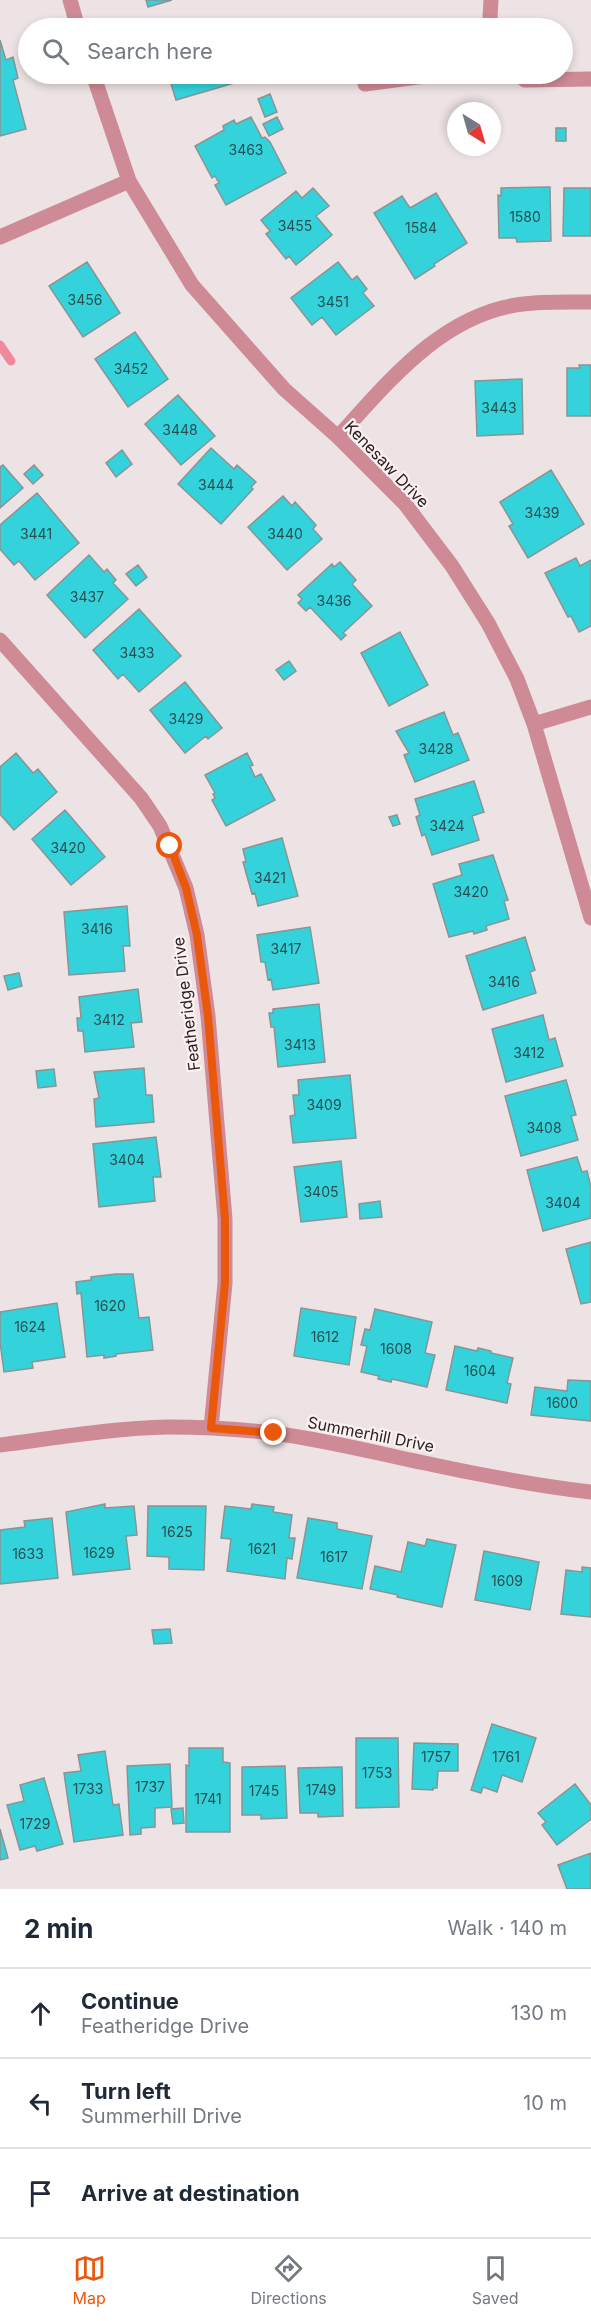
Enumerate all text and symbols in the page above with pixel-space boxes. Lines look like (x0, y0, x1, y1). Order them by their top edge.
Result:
search box (18, 18, 573, 84)
icon: search (39, 35, 72, 68)
text: Search here (87, 38, 213, 64)
north arrow (447, 102, 501, 156)
house number: 3463 (228, 141, 264, 158)
house number: 1580 (509, 208, 541, 225)
house number: 3455 (278, 217, 312, 234)
house number: 1584 (405, 219, 437, 236)
house number: 3456 (68, 291, 102, 308)
house number: 3451 (317, 293, 349, 310)
house number: 3452 (114, 360, 148, 377)
house number: 3443 (481, 399, 517, 416)
street label: Kenesaw Drive (341, 416, 433, 512)
house number: 3448 (162, 421, 198, 438)
house number: 3444 (198, 476, 234, 493)
house number: 3439 (524, 504, 560, 521)
house number: 3441 (20, 525, 52, 542)
house number: 3440 (267, 525, 303, 542)
house number: 3437 (70, 588, 104, 605)
house number: 3436 (316, 592, 352, 609)
house number: 3433 (120, 644, 155, 661)
house number: 3429 (169, 710, 203, 727)
house number: 3428 (419, 740, 453, 757)
house number: 3424 (429, 817, 465, 834)
route start (156, 832, 182, 858)
house number: 3420 (50, 839, 86, 856)
house number: 3421 (254, 869, 286, 886)
house number: 3420 (453, 883, 489, 900)
house number: 3416 (81, 920, 113, 937)
street label: Featheridge Drive (168, 936, 204, 1072)
house number: 3417 (270, 940, 302, 957)
house number: 3416 (488, 973, 520, 990)
house number: 3412 (93, 1011, 125, 1028)
house number: 3413 (284, 1036, 316, 1053)
house number: 3412 (513, 1044, 545, 1061)
house number: 3409 (306, 1096, 342, 1113)
house number: 3408 (526, 1119, 562, 1136)
house number: 3404 (109, 1151, 145, 1168)
house number: 3405 (303, 1183, 339, 1200)
house number: 3404 (545, 1194, 581, 1211)
house number: 1620 (94, 1297, 126, 1314)
house number: 1624 (14, 1318, 46, 1335)
house number: 1612 (311, 1328, 339, 1345)
house number: 1608 (380, 1340, 412, 1357)
house number: 1604 (464, 1362, 496, 1379)
house number: 1600 (546, 1394, 578, 1411)
street label: Summerhill Drive (306, 1412, 436, 1456)
route end (260, 1419, 286, 1445)
house number: 1625 (161, 1523, 193, 1540)
house number: 1621 (248, 1540, 276, 1557)
house number: 1629 (83, 1544, 115, 1561)
house number: 1633 (12, 1545, 44, 1562)
house number: 1617 (320, 1548, 348, 1565)
house number: 1609 (491, 1572, 523, 1589)
house number: 1757 (421, 1748, 451, 1765)
house number: 1761 (492, 1748, 520, 1765)
house number: 1753 (362, 1764, 392, 1781)
house number: 1737 (135, 1778, 165, 1795)
house number: 1733 (73, 1780, 103, 1797)
house number: 1749 (306, 1781, 336, 1798)
house number: 1745 (249, 1782, 279, 1799)
house number: 1741 (194, 1790, 222, 1807)
house number: 1729 (20, 1815, 50, 1832)
text: 2 min (24, 1913, 94, 1944)
text: Walk · 140 m (447, 1916, 567, 1940)
text: Continue (81, 1988, 179, 2014)
icon: ahead (24, 1997, 57, 2030)
text: 130 m (511, 2001, 567, 2025)
text: Featheridge Drive (81, 2014, 249, 2038)
text: Turn left (81, 2078, 171, 2104)
icon: left (24, 2087, 57, 2120)
text: 10 m (523, 2091, 567, 2115)
text: Summerhill Drive (81, 2104, 242, 2128)
icon: arrive (24, 2177, 57, 2210)
text: Arrive at destination (81, 2180, 300, 2206)
tab: Map (72, 2252, 106, 2308)
tab: Directions (251, 2252, 327, 2308)
tab: Saved (472, 2252, 519, 2308)

